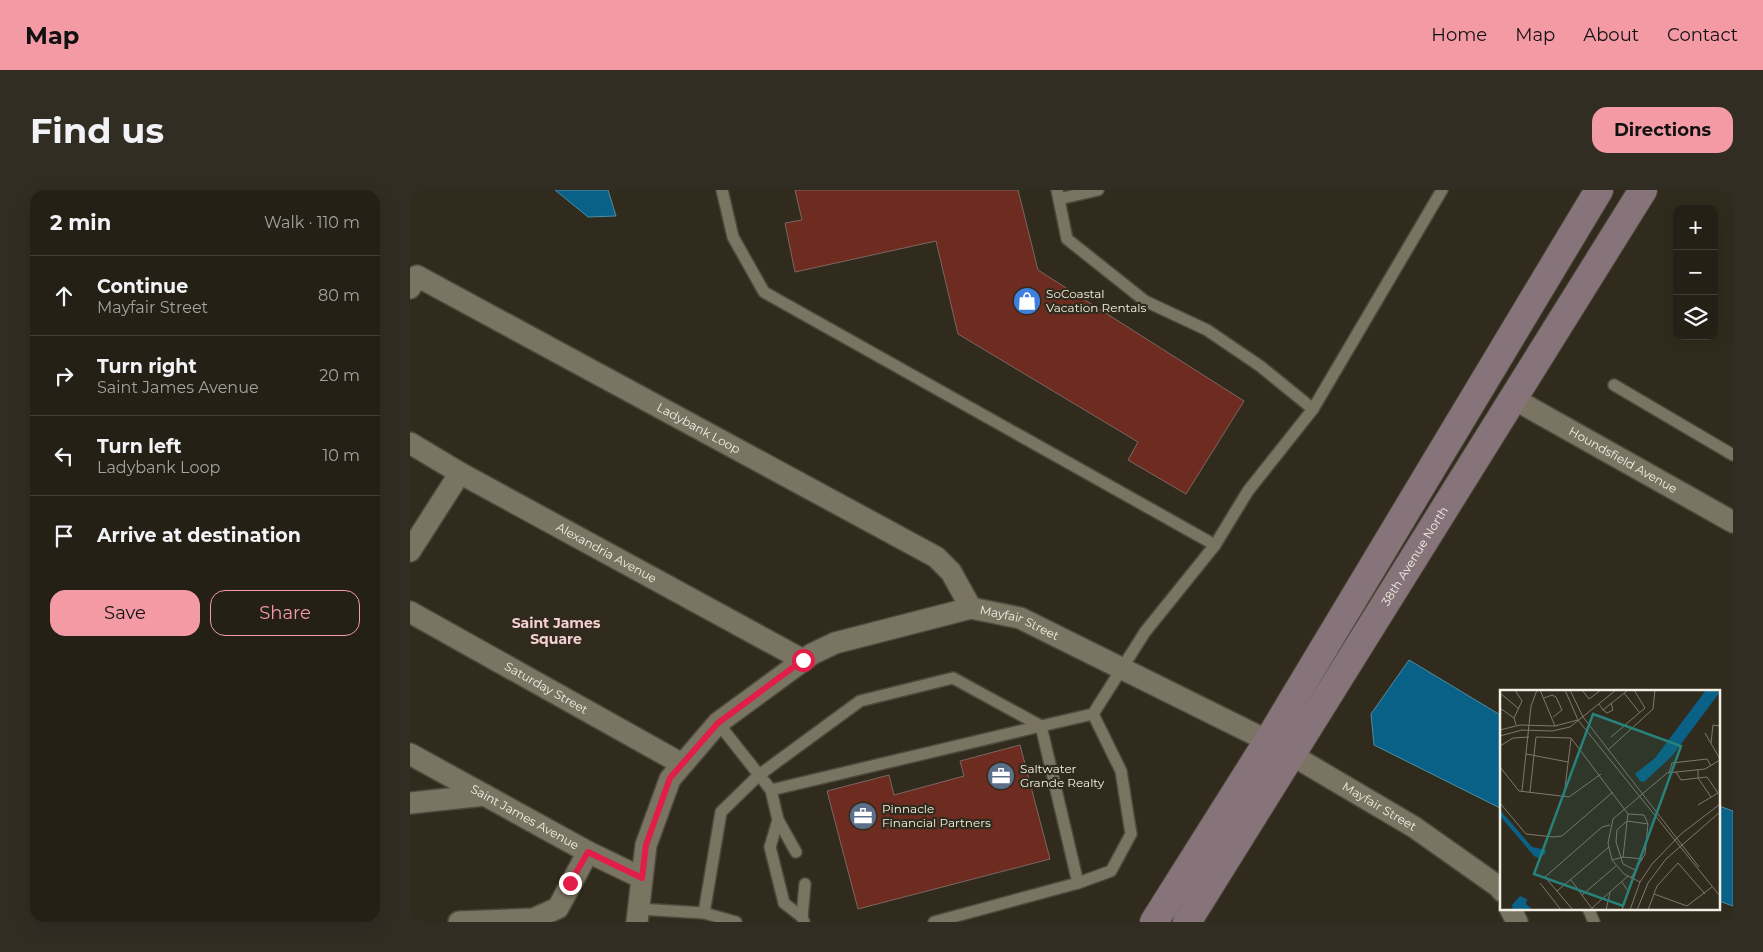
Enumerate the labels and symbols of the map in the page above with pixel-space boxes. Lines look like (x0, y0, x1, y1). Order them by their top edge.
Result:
shop icon: SoCoastal Vacation Rentals (1012, 286, 1042, 316)
place label: SoCoastal Vacation Rentals (1046, 286, 1146, 315)
street label: Ladybank Loop (654, 399, 743, 457)
street label: Houndsfield Avenue (1566, 423, 1680, 496)
street label: 38th Avenue North (1378, 503, 1451, 608)
street label: Alexandria Avenue (554, 519, 659, 586)
street label: Mayfair Street (979, 602, 1062, 643)
district label: Saint James Square (512, 614, 601, 648)
route start (792, 649, 815, 672)
street label: Saturday Street (502, 658, 591, 717)
inset map (1500, 690, 1720, 910)
office icon: Saltwater Grande Realty (986, 761, 1016, 791)
place label: Saltwater Grande Realty (1020, 761, 1105, 790)
street label: Mayfair Street (1340, 778, 1419, 834)
street label: Saint James Avenue (468, 781, 582, 853)
office icon: Pinnacle Financial Partners (848, 801, 878, 831)
place label: Pinnacle Financial Partners (882, 801, 991, 830)
route end (559, 872, 582, 895)

